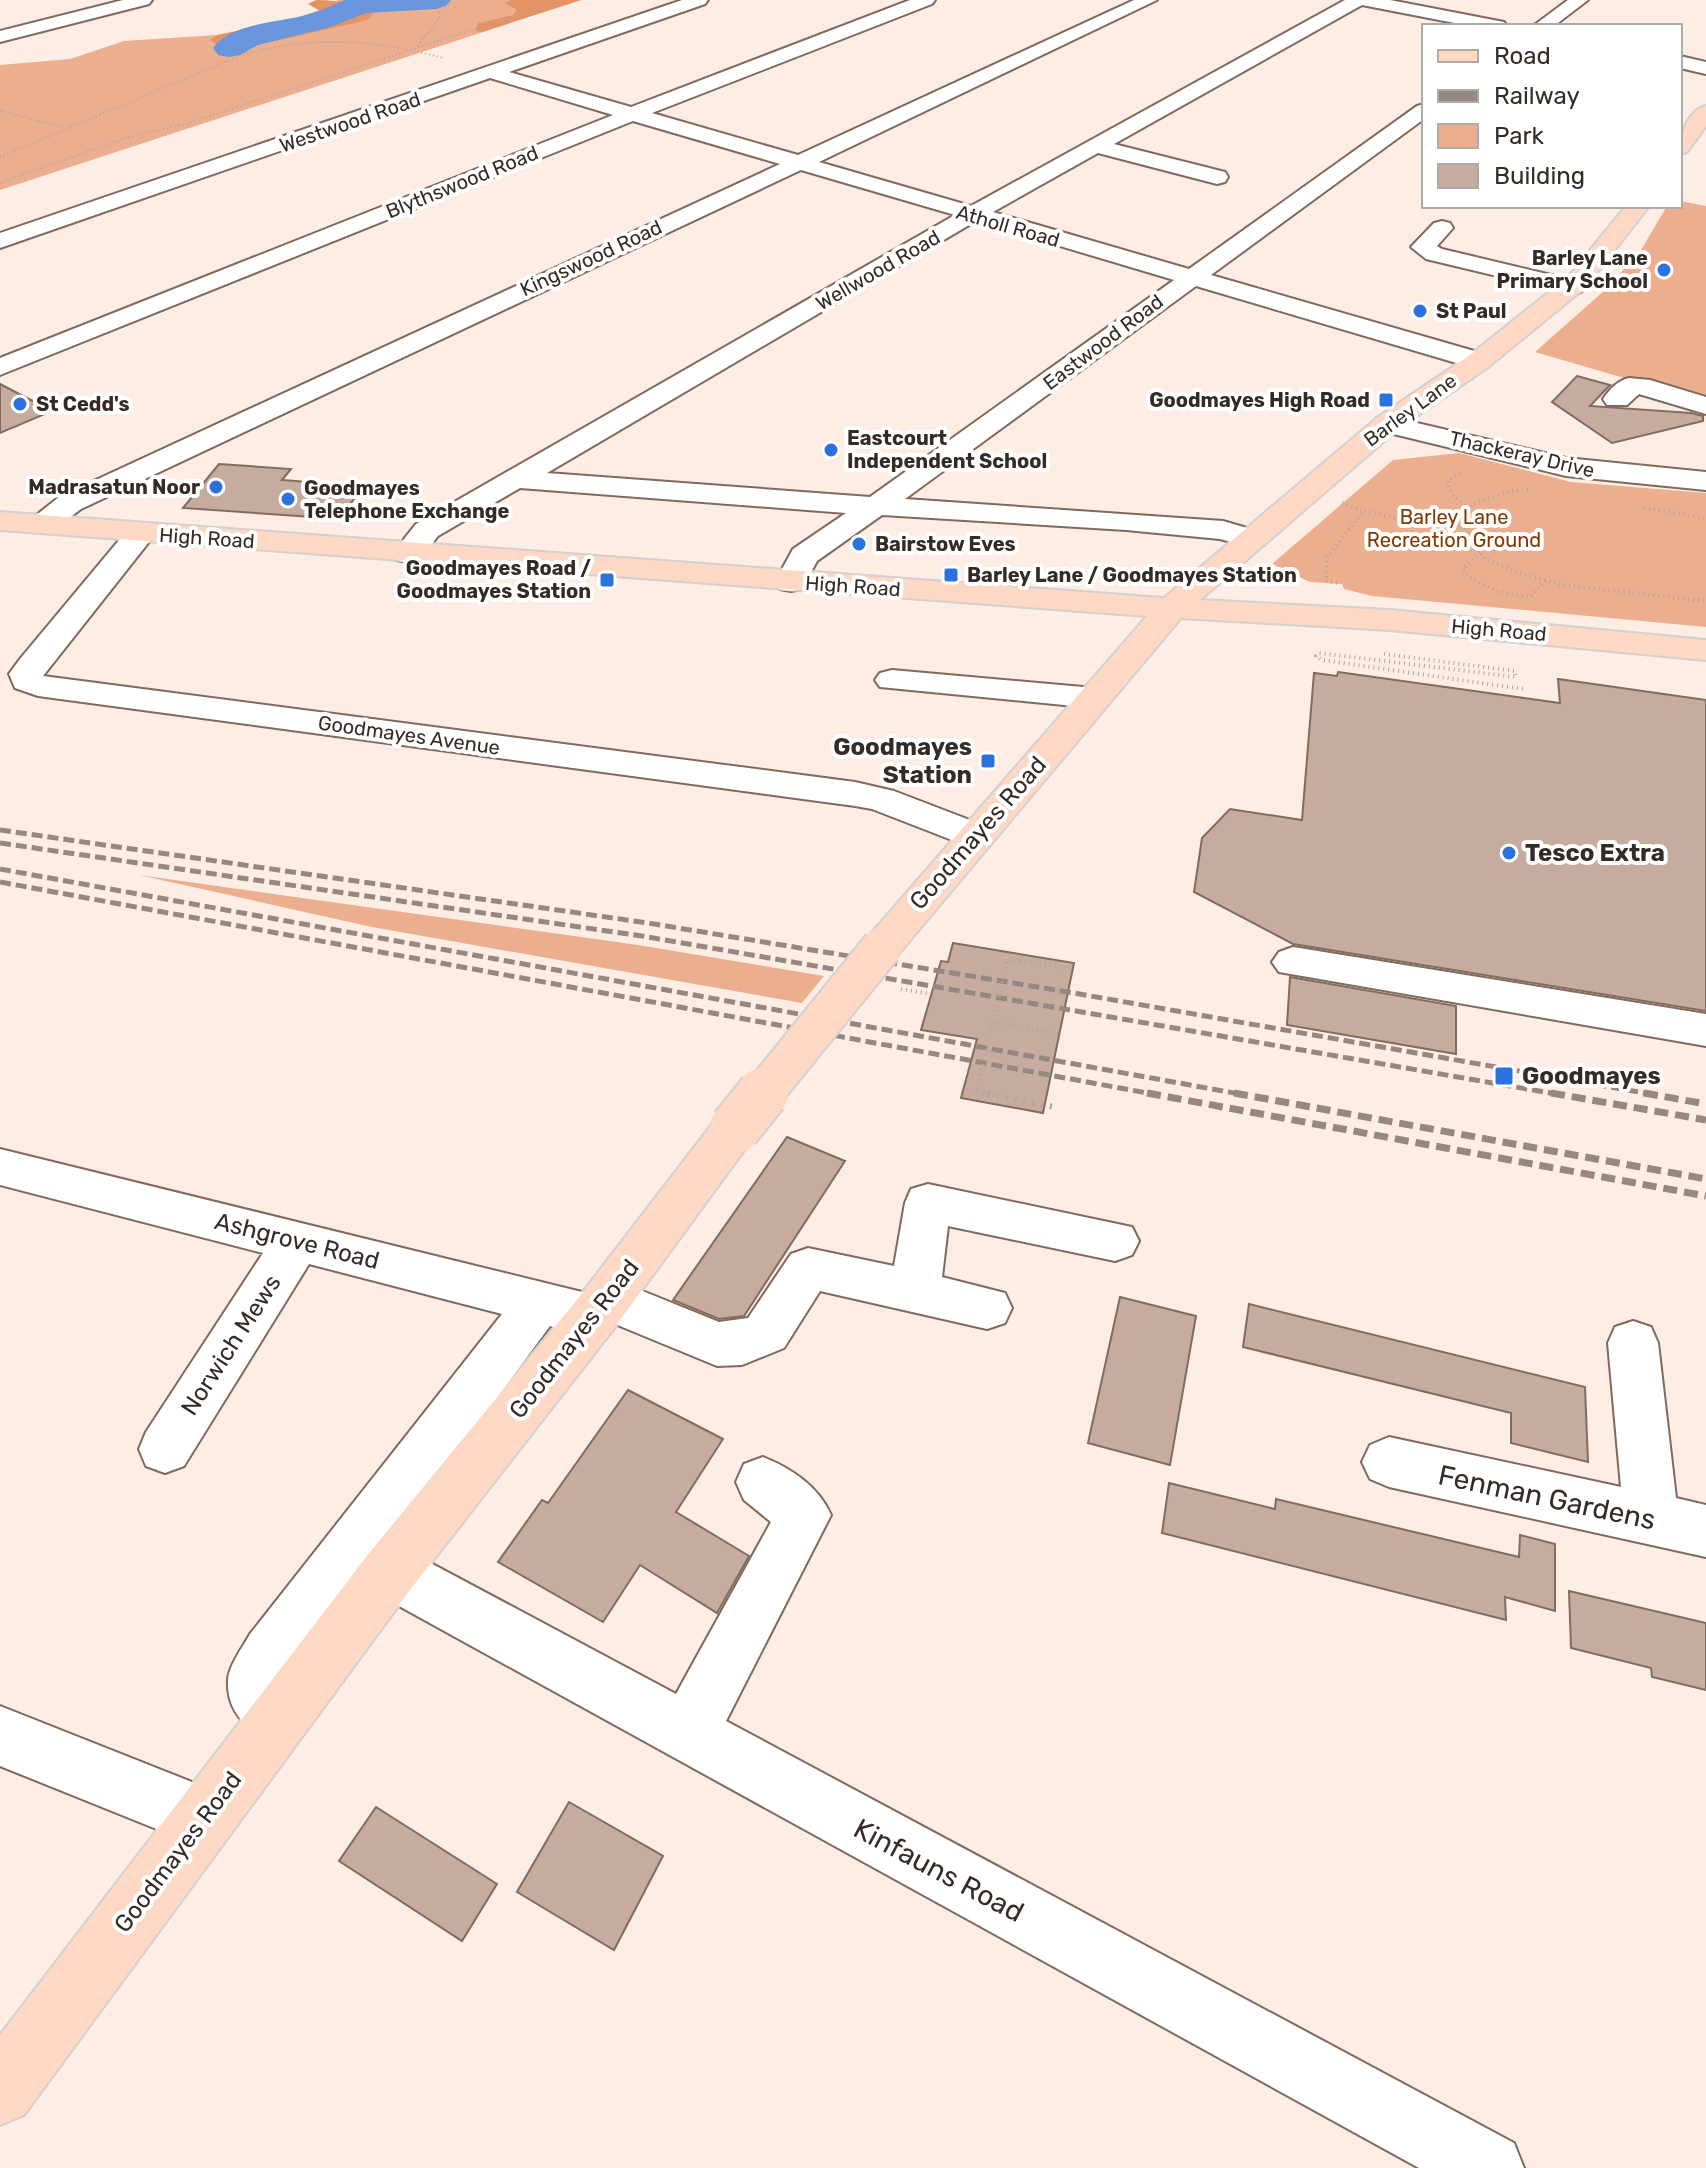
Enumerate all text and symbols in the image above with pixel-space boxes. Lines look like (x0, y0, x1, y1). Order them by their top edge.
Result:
legend (1422, 24, 1682, 208)
text: Road (1494, 42, 1551, 70)
text: Railway (1494, 82, 1580, 110)
street label: Westwood Road (276, 87, 424, 157)
text: Park (1494, 122, 1545, 150)
street label: Blythswood Road (382, 141, 542, 223)
text: Building (1494, 162, 1585, 190)
street label: Atholl Road (954, 200, 1062, 252)
street label: Kingswood Road (516, 215, 666, 301)
street label: Wellwood Road (812, 225, 944, 315)
place label: Barley Lane Primary School (1497, 246, 1648, 293)
marker: Barley Lane Primary School (1655, 261, 1673, 279)
street label: Eastwood Road (1038, 289, 1168, 395)
place label: St Paul (1436, 299, 1507, 323)
marker: St Paul (1411, 302, 1429, 320)
street label: Barley Lane (1359, 368, 1461, 452)
place label: Goodmayes High Road (1149, 388, 1370, 412)
marker: Goodmayes High Road (1377, 391, 1395, 409)
place label: St Cedd's (36, 392, 130, 416)
marker: St Cedd's (11, 395, 29, 413)
place label: Eastcourt Independent School (847, 426, 1047, 473)
street label: Thackeray Drive (1447, 426, 1597, 482)
marker: Eastcourt Independent School (822, 441, 840, 459)
place label: Madrasatun Noor (28, 475, 200, 499)
place label: Goodmayes Telephone Exchange (304, 476, 509, 523)
marker: Madrasatun Noor (207, 478, 225, 496)
marker: Goodmayes Telephone Exchange (279, 490, 297, 508)
park label: Barley Lane Recreation Ground (1367, 505, 1541, 552)
street label: High Road (159, 523, 255, 553)
place label: Bairstow Eves (875, 532, 1016, 556)
marker: Bairstow Eves (850, 535, 868, 553)
place label: Goodmayes Road / Goodmayes Station (397, 556, 591, 603)
place label: Barley Lane / Goodmayes Station (967, 563, 1297, 587)
marker: Barley Lane / Goodmayes Station (942, 566, 960, 584)
marker: Goodmayes Road / Goodmayes Station (598, 571, 616, 589)
street label: High Road (805, 571, 901, 601)
street label: High Road (1450, 614, 1548, 646)
street label: Goodmayes Avenue (316, 710, 502, 760)
place label: Goodmayes Station (833, 733, 972, 789)
street label: Goodmayes Road (904, 751, 1052, 915)
marker: Goodmayes Station (979, 752, 997, 770)
place label: Tesco Extra (1525, 839, 1665, 867)
marker: Tesco Extra (1500, 844, 1518, 862)
place label: Goodmayes (1522, 1062, 1661, 1090)
marker: Goodmayes (1493, 1065, 1515, 1087)
street label: Ashgrove Road (212, 1207, 382, 1275)
street label: Goodmayes Road (503, 1254, 645, 1424)
street label: Norwich Mews (175, 1270, 287, 1420)
street label: Fenman Gardens (1435, 1458, 1659, 1537)
street label: Goodmayes Road (109, 1766, 247, 1938)
street label: Kinfauns Road (848, 1812, 1029, 1929)

